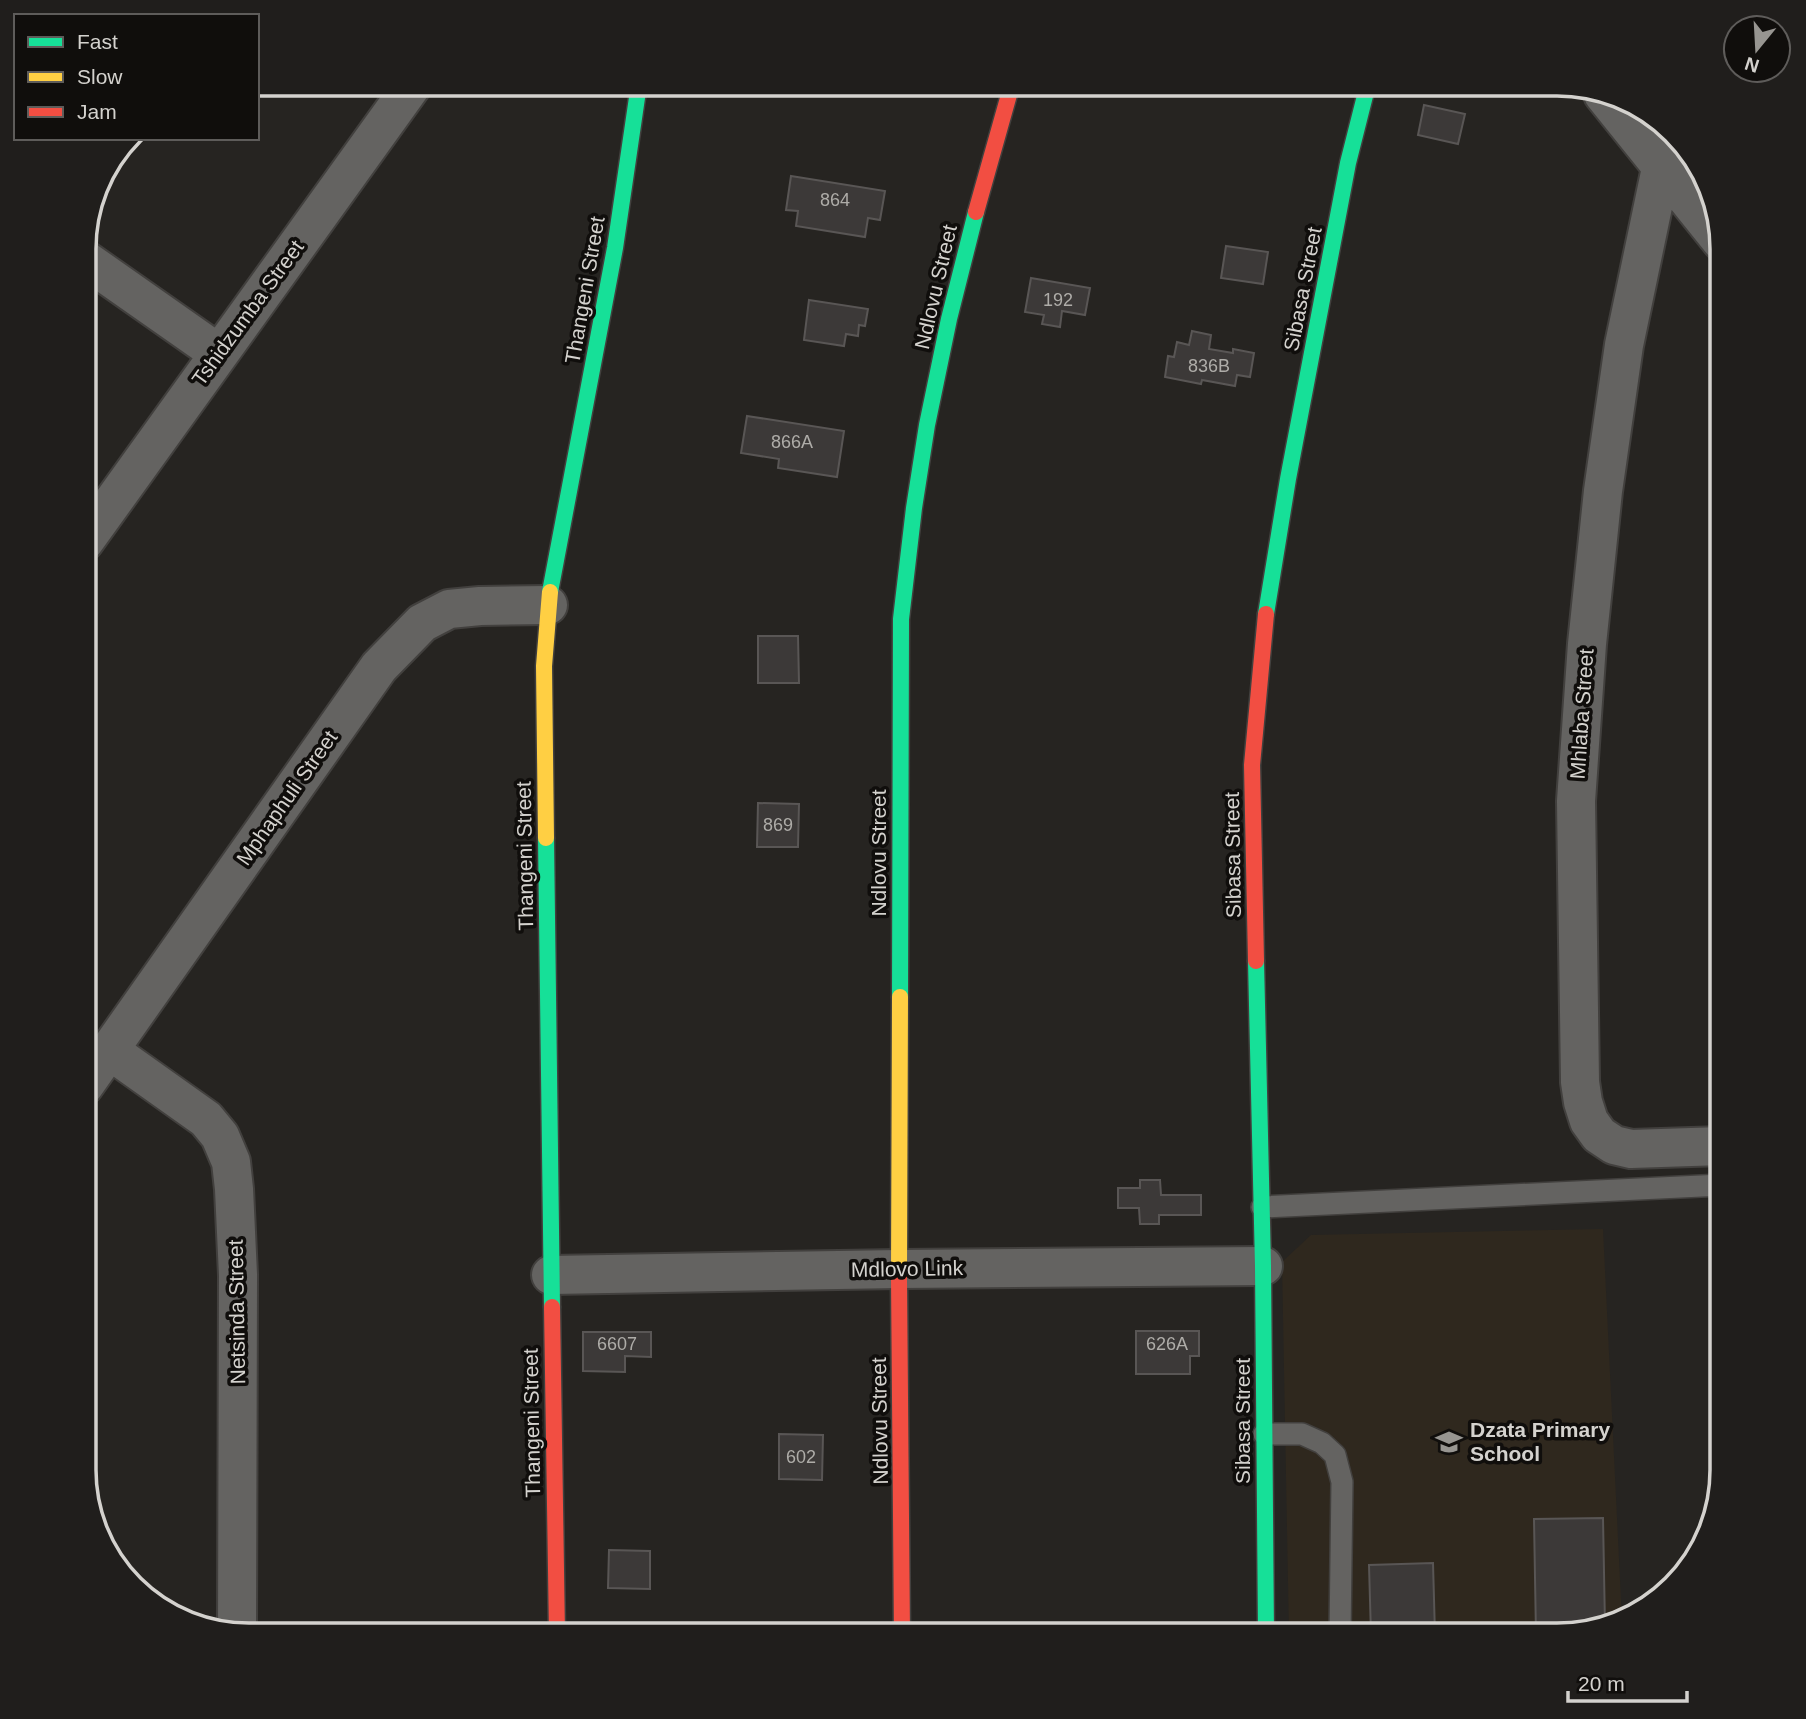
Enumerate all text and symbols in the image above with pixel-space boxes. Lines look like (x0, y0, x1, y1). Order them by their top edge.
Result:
legend (14, 14, 259, 140)
north arrow (1722, 14, 1792, 84)
text: Fast (77, 30, 118, 53)
text: N (1742, 53, 1762, 77)
text: Slow (77, 65, 123, 88)
text: Jam (77, 100, 117, 123)
house number: 864 (820, 190, 850, 210)
street label: Thangeni Street (560, 214, 609, 365)
street label: Ndlovu Street (910, 222, 961, 351)
street label: Sibasa Street (1279, 225, 1326, 353)
street label: Tshidzumba Street (187, 235, 308, 390)
house number: 192 (1043, 290, 1073, 310)
house number: 836B (1188, 356, 1230, 376)
house number: 866A (771, 432, 813, 452)
street label: Mhlaba Street (1565, 648, 1598, 780)
street label: Mphaphuli Street (232, 726, 342, 869)
street label: Thangeni Street (512, 781, 537, 931)
street label: Ndlovu Street (867, 789, 890, 917)
street label: Sibasa Street (1220, 792, 1245, 918)
house number: 869 (763, 815, 793, 835)
street label: Netsinda Street (224, 1239, 249, 1385)
street label: Mdlovo Link (851, 1256, 964, 1281)
house number: 6607 (597, 1334, 637, 1354)
house number: 626A (1146, 1334, 1188, 1354)
street label: Thangeni Street (519, 1348, 544, 1498)
street label: Ndlovu Street (867, 1357, 892, 1485)
street label: Sibasa Street (1231, 1358, 1254, 1484)
place label: Dzata Primary School (1470, 1418, 1610, 1465)
school or university icon: Dzata Primary School (1434, 1427, 1464, 1457)
house number: 602 (786, 1447, 816, 1467)
scale bar (1568, 1660, 1687, 1704)
text: 20 m (1578, 1672, 1625, 1695)

